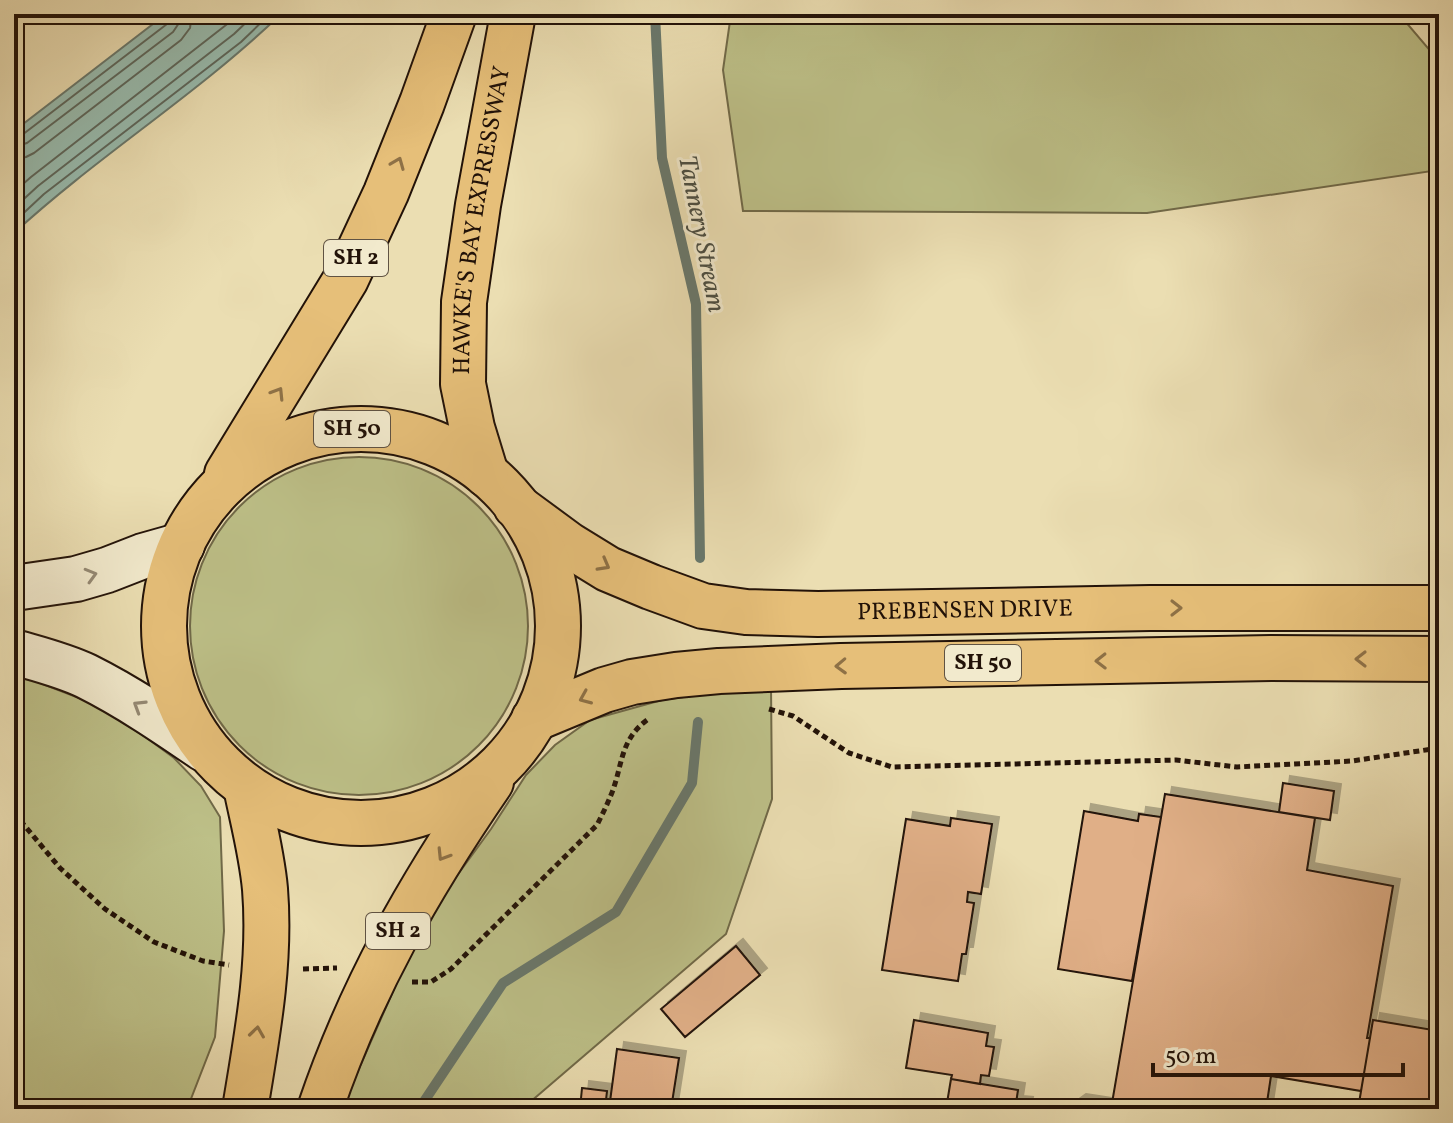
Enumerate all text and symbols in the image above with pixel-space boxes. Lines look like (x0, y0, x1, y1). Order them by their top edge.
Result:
street label: HAWKE'S BAY EXPRESSWAY (446, 63, 520, 375)
water label: Tannery Stream (668, 153, 734, 315)
one-way arrow (389, 157, 405, 171)
road number: SH 2 (324, 240, 388, 276)
one-way arrow (268, 387, 283, 402)
road number: SH 50 (314, 411, 390, 447)
one-way arrow (595, 555, 609, 571)
one-way arrow (83, 567, 97, 584)
street label: PREBENSEN DRIVE (857, 592, 1073, 630)
one-way arrow (1170, 599, 1183, 617)
road number: SH 50 (945, 645, 1021, 681)
one-way arrow (1354, 650, 1367, 668)
one-way arrow (1094, 653, 1107, 670)
one-way arrow (834, 658, 847, 675)
one-way arrow (579, 689, 593, 705)
one-way arrow (133, 701, 148, 716)
one-way arrow (437, 846, 452, 860)
road number: SH 2 (366, 913, 430, 949)
one-way arrow (248, 1025, 265, 1039)
scale bar (1153, 1027, 1403, 1077)
text: 50 m (1165, 1040, 1217, 1074)

